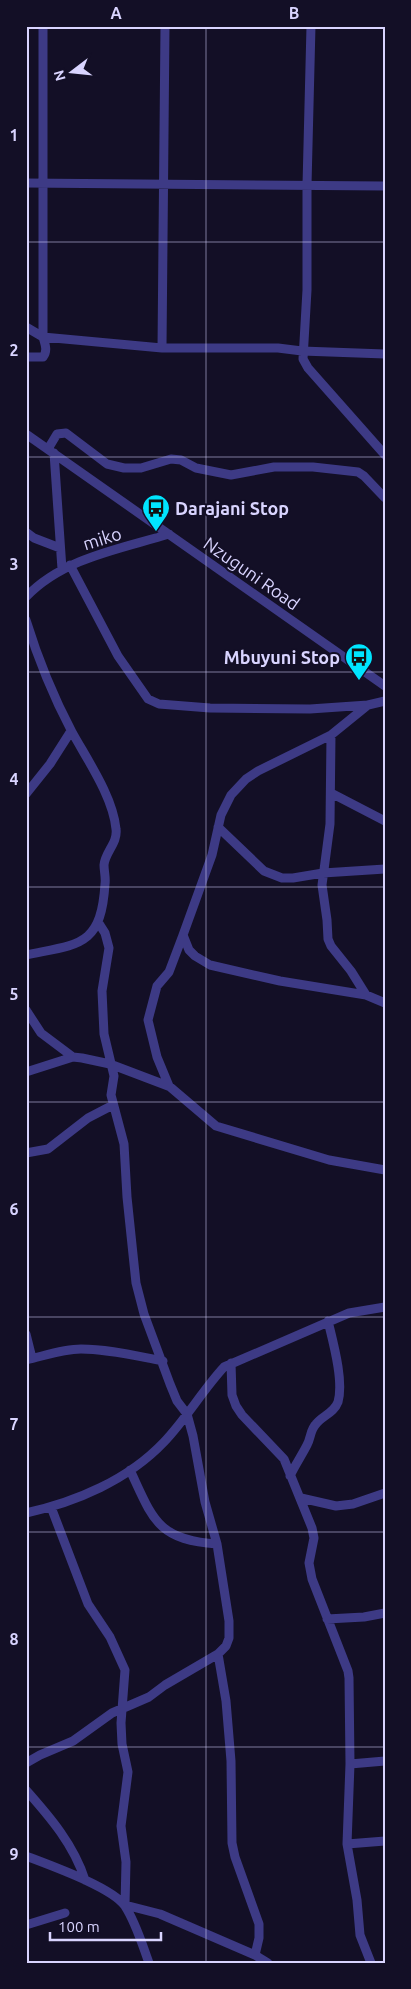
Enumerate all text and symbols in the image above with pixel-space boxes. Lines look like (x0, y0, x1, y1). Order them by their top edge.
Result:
text: A (110, 4, 122, 22)
text: B (289, 4, 299, 22)
north arrow (48, 48, 98, 98)
text: N (50, 68, 69, 83)
text: 1 (9, 126, 19, 144)
text: 2 (9, 341, 19, 359)
bus stop icon: Darajani Stop (141, 493, 171, 532)
place label: Darajani Stop (175, 498, 289, 518)
street label: miko (80, 523, 124, 553)
street label: Nzuguni Road (200, 533, 304, 613)
text: 3 (9, 555, 19, 573)
bus stop icon: Mbuyuni Stop (344, 642, 374, 681)
place label: Mbuyuni Stop (224, 647, 340, 667)
text: 4 (9, 770, 19, 788)
text: 5 (9, 985, 19, 1003)
text: 6 (9, 1200, 19, 1218)
text: 7 (9, 1415, 19, 1433)
text: 8 (9, 1630, 19, 1648)
text: 9 (9, 1845, 19, 1863)
scale bar (50, 1909, 161, 1941)
text: 100 m (58, 1918, 100, 1935)

